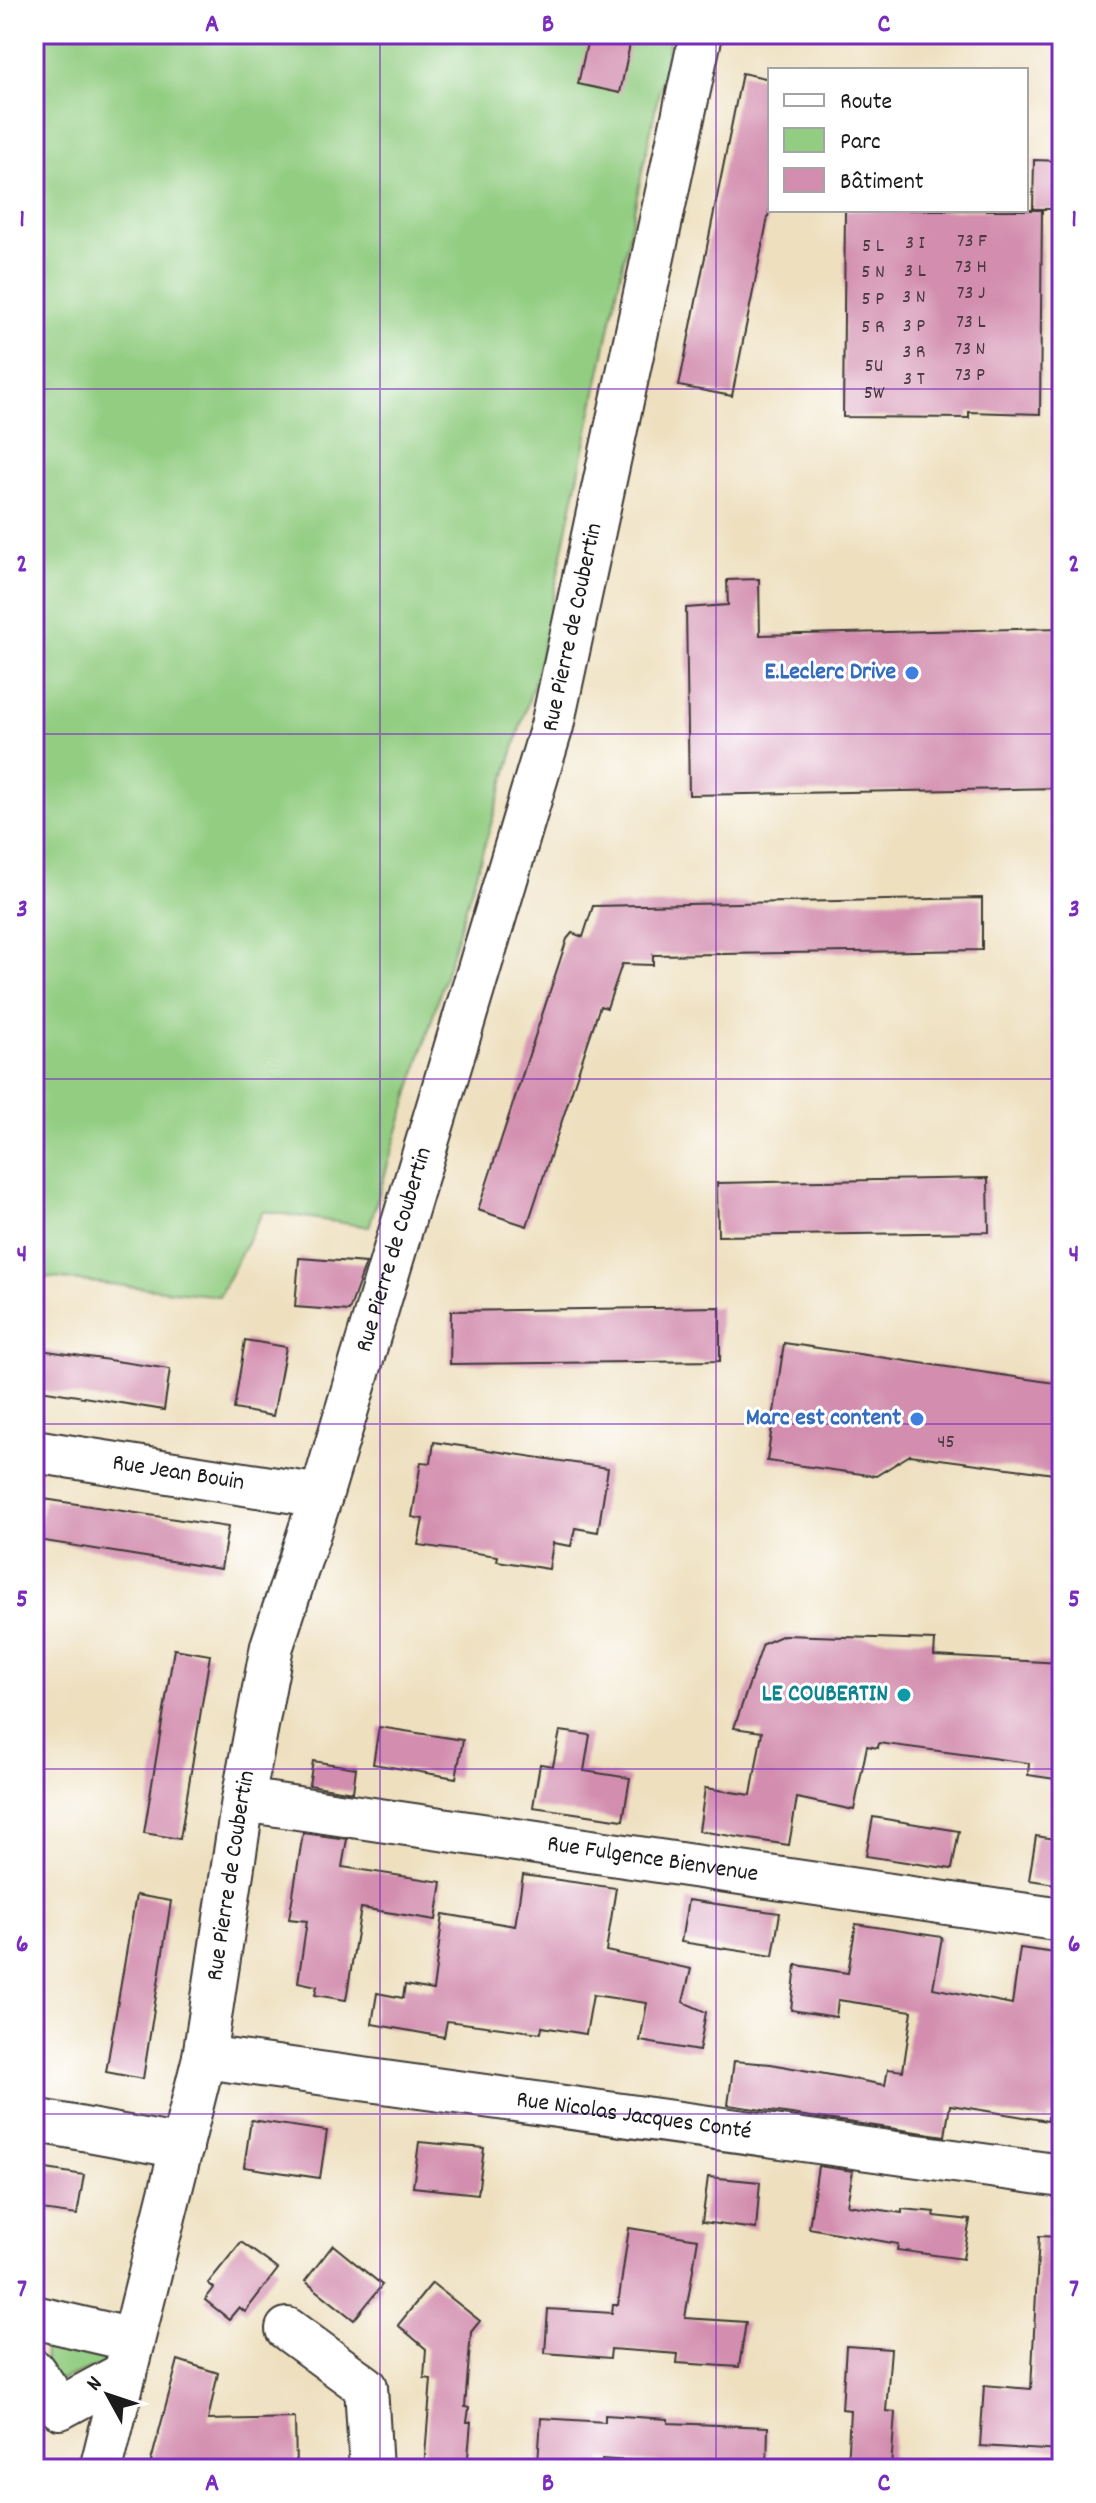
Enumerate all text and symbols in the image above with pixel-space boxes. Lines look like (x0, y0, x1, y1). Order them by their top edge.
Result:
text: A (205, 7, 219, 44)
text: B (542, 7, 554, 44)
text: C (878, 7, 891, 44)
legend (768, 68, 1028, 212)
text: Route (840, 86, 892, 120)
text: Parc (840, 126, 881, 160)
text: Bâtiment (840, 166, 924, 200)
text: 1 (19, 202, 25, 239)
text: 1 (1071, 202, 1077, 239)
house number: 73 F (957, 228, 987, 256)
house number: 3 I (905, 230, 925, 258)
house number: 5 L (862, 233, 884, 261)
house number: 73 H (955, 254, 987, 282)
house number: 3 L (904, 258, 926, 286)
house number: 5 N (861, 259, 885, 287)
house number: 73 J (957, 280, 985, 308)
house number: 3 N (902, 284, 926, 312)
house number: 5 P (862, 286, 884, 314)
house number: 73 L (956, 309, 986, 337)
house number: 3 P (903, 313, 925, 341)
house number: 5 R (861, 314, 885, 342)
house number: 73 N (955, 336, 986, 364)
house number: 3 R (902, 339, 926, 367)
house number: 5U (865, 353, 883, 381)
house number: 73 P (955, 362, 985, 390)
house number: 3 T (903, 366, 925, 394)
house number: 5W (864, 380, 885, 408)
street label: Rue Pierre de Coubertin (534, 520, 612, 735)
text: 2 (16, 547, 28, 584)
text: 2 (1068, 547, 1080, 584)
place label: E.Leclerc Drive (765, 656, 896, 690)
marker: E.Leclerc Drive (903, 664, 921, 682)
text: 3 (16, 892, 28, 929)
text: 3 (1068, 892, 1080, 929)
street label: Rue Pierre de Coubertin (348, 1143, 442, 1357)
text: 4 (17, 1237, 27, 1274)
text: 4 (1069, 1237, 1079, 1274)
place label: Marc est content (746, 1402, 901, 1436)
marker: Marc est content (908, 1410, 926, 1428)
house number: 45 (937, 1429, 955, 1457)
street label: Rue Jean Bouin (110, 1447, 247, 1501)
text: 5 (16, 1582, 28, 1619)
text: 5 (1068, 1582, 1080, 1619)
place label: LE COUBERTIN (762, 1678, 888, 1712)
marker: LE COUBERTIN (895, 1686, 913, 1704)
street label: Rue Pierre de Coubertin (199, 1768, 265, 1983)
street label: Rue Fulgence Bienvenue (545, 1828, 760, 1892)
text: 6 (16, 1927, 28, 1964)
text: 6 (1068, 1927, 1080, 1964)
street label: Rue Nicolas Jacques Conté (514, 2083, 754, 2150)
text: 7 (17, 2272, 27, 2309)
text: 7 (1069, 2272, 1079, 2309)
north arrow (68, 2355, 148, 2435)
text: N (80, 2370, 111, 2399)
text: A (205, 2466, 219, 2503)
text: B (542, 2466, 554, 2503)
text: C (878, 2466, 891, 2503)

